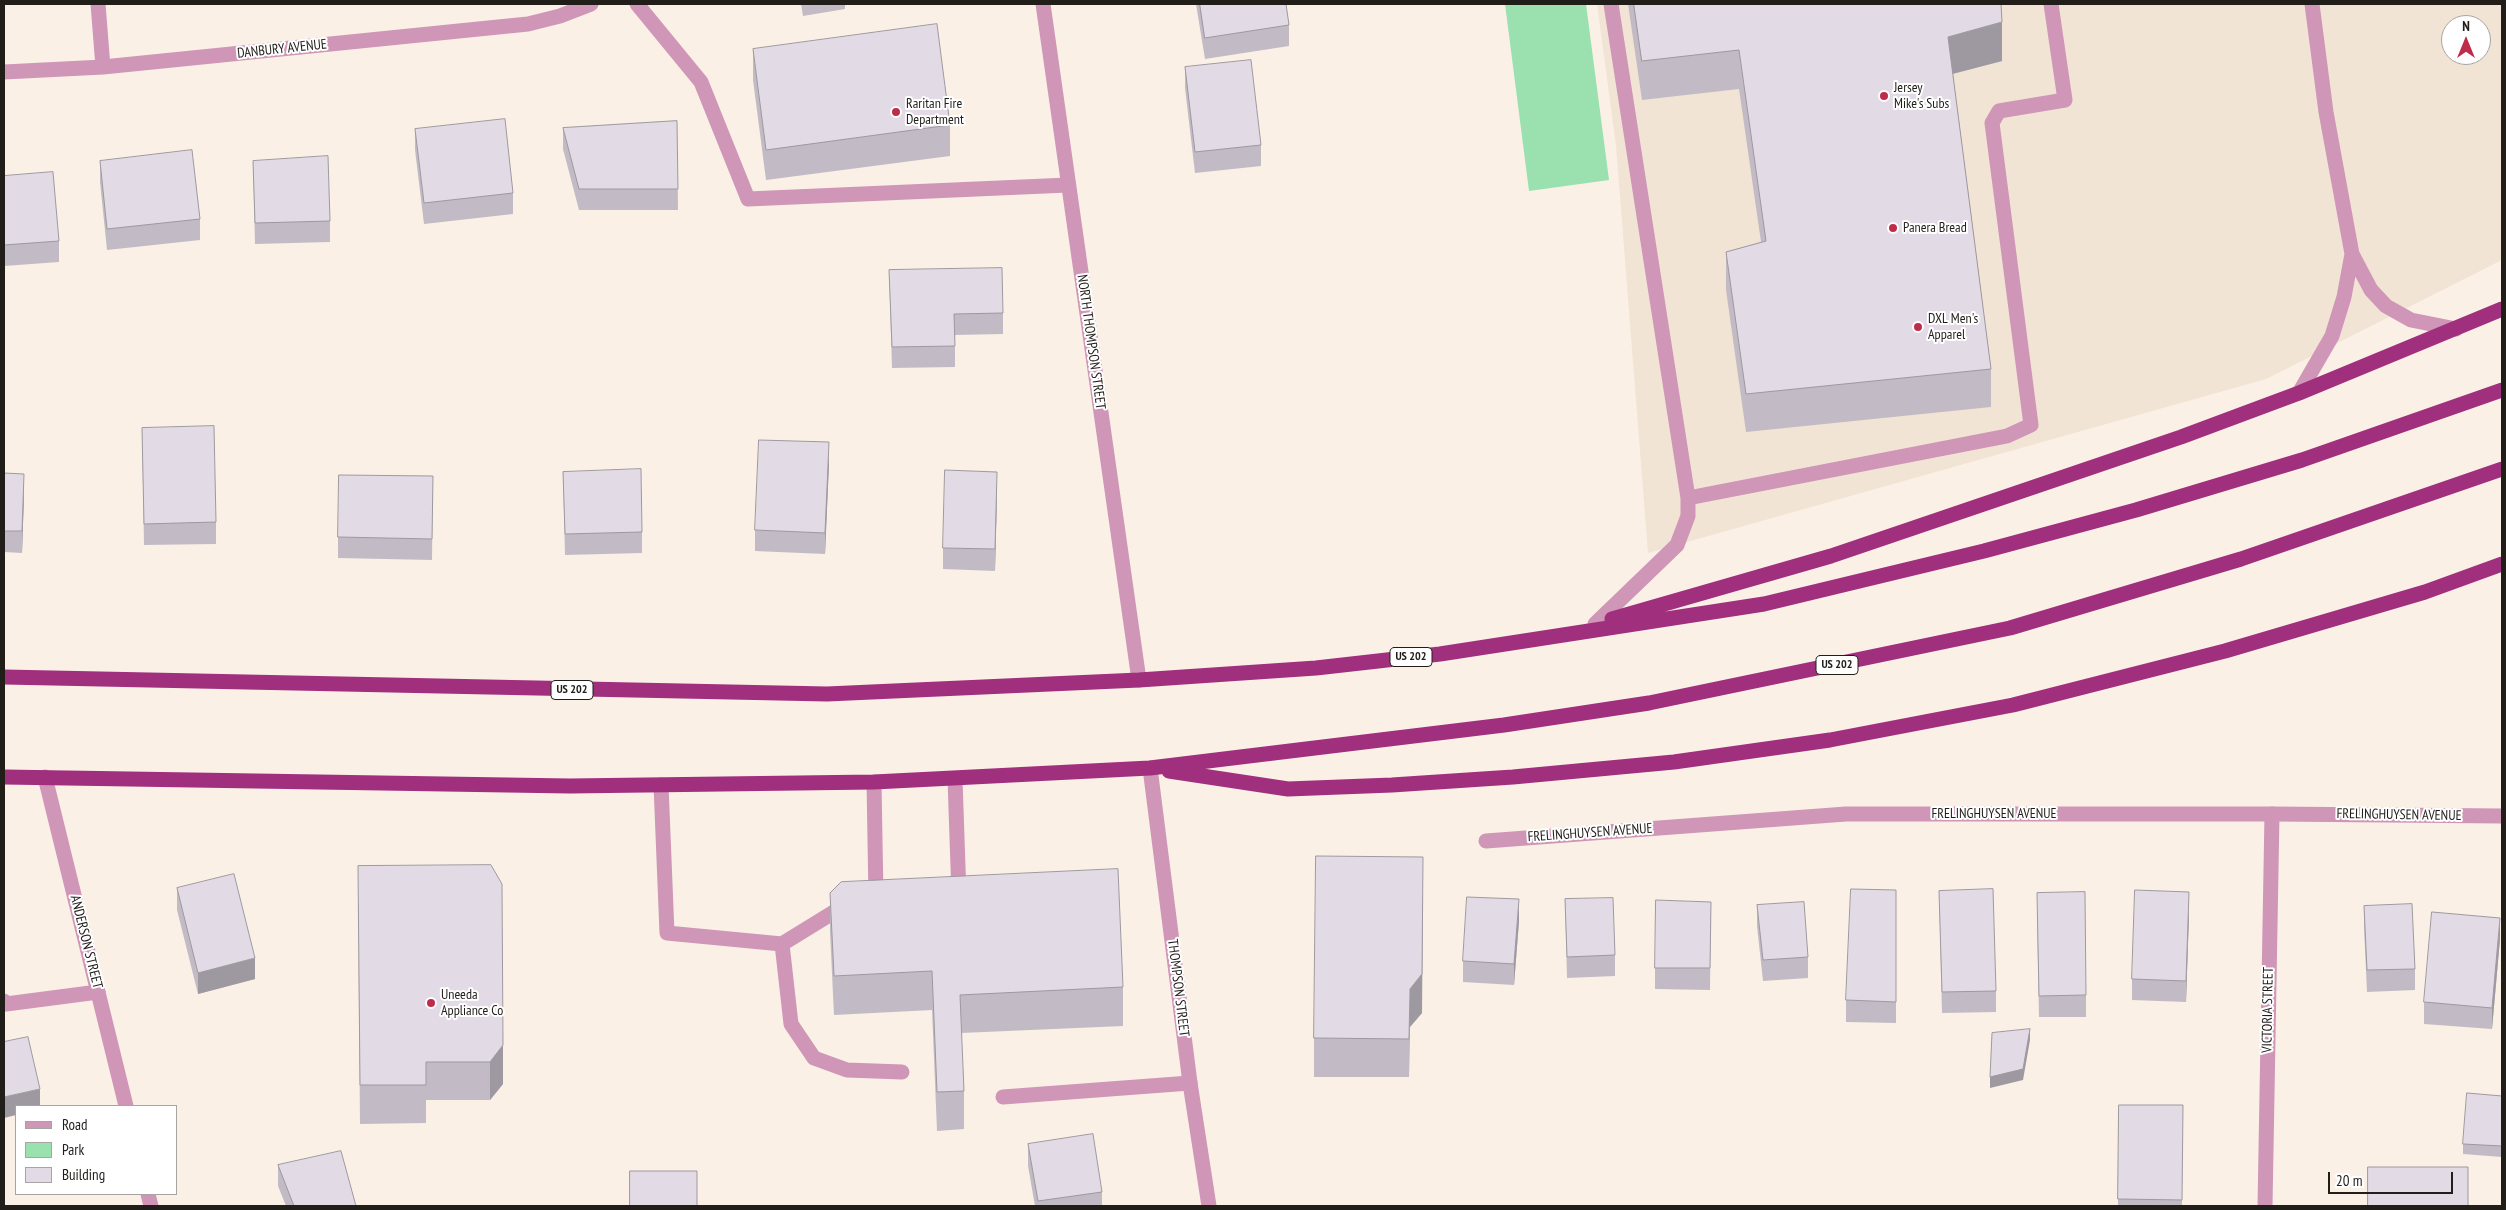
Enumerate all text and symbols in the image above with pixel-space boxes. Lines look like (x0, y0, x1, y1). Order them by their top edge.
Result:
north arrow (2441, 15, 2491, 65)
text: N (2462, 17, 2470, 35)
street label: DANBURY AVENUE (236, 36, 328, 62)
place label: Jersey Mike's Subs (1894, 80, 1949, 112)
marker: Jersey Mike's Subs (1878, 90, 1890, 102)
place label: Raritan Fire Department (906, 96, 964, 128)
marker: Raritan Fire Department (890, 106, 902, 118)
place label: Panera Bread (1903, 220, 1967, 236)
marker: Panera Bread (1887, 222, 1899, 234)
street label: NORTH THOMPSON STREET (1073, 273, 1109, 411)
place label: DXL Men's Apparel (1928, 311, 1978, 344)
marker: DXL Men's Apparel (1912, 321, 1924, 333)
road number: US 202 (1390, 648, 1432, 666)
road number: US 202 (1816, 656, 1858, 674)
road number: US 202 (551, 680, 593, 700)
street label: FRELINGHUYSEN AVENUE (1931, 806, 2057, 822)
street label: FRELINGHUYSEN AVENUE (2336, 806, 2462, 824)
street label: FRELINGHUYSEN AVENUE (1527, 820, 1653, 846)
street label: ANDERSON STREET (66, 894, 106, 990)
street label: THOMPSON STREET (1164, 938, 1192, 1038)
street label: VICTORIA STREET (2259, 967, 2277, 1053)
place label: Uneeda Appliance Co (441, 987, 503, 1020)
marker: Uneeda Appliance Co (425, 997, 437, 1009)
legend (15, 1105, 178, 1195)
text: Road (62, 1115, 88, 1134)
text: Park (62, 1140, 84, 1159)
scale bar (2331, 1162, 2456, 1194)
text: Building (62, 1165, 105, 1184)
text: 20 m (2336, 1171, 2362, 1190)

